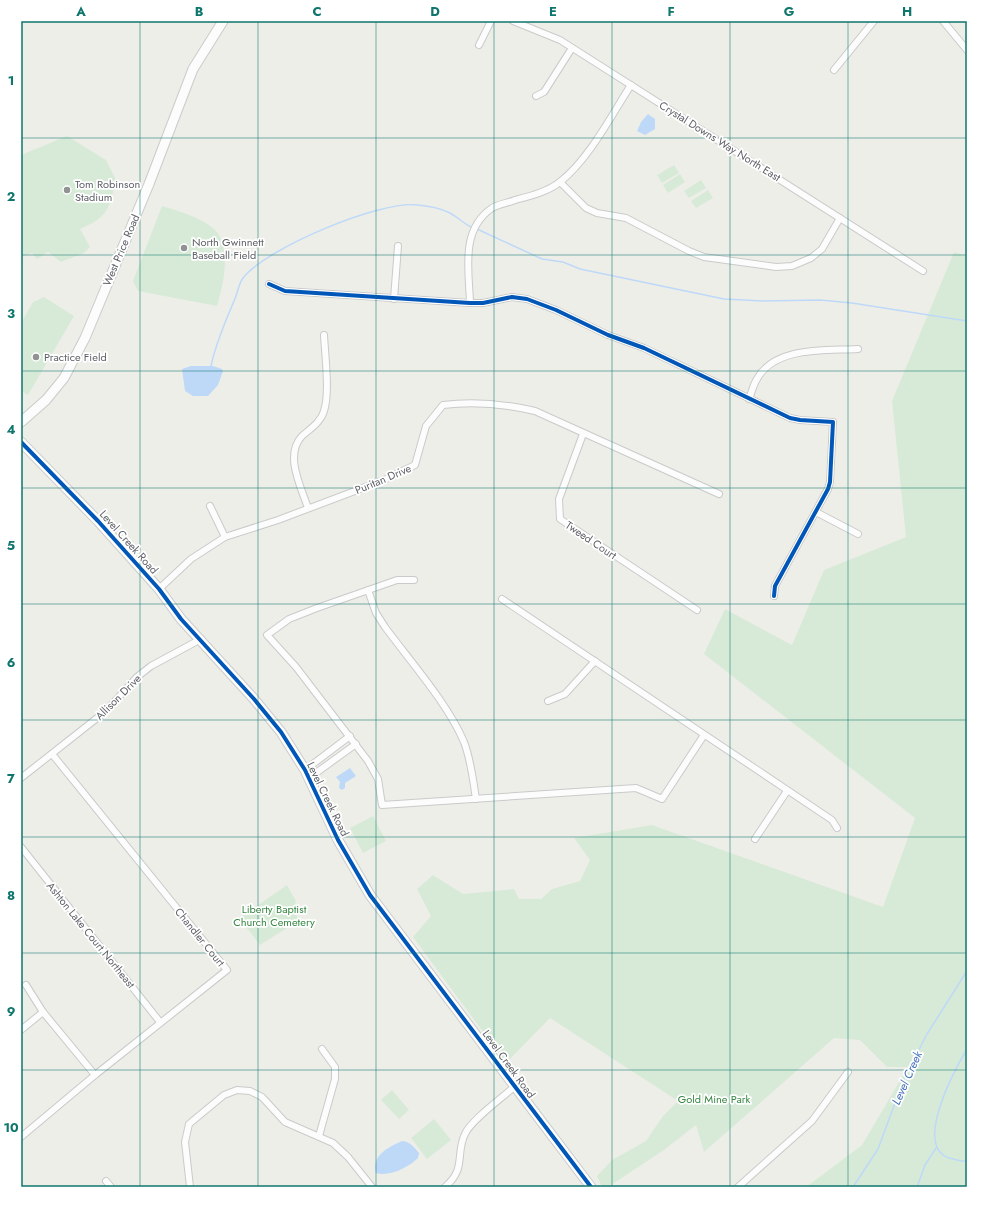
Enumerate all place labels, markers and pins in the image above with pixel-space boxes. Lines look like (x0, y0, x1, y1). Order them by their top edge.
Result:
place label: Tom Robinson Stadium (75, 176, 140, 205)
marker: Tom Robinson Stadium (62, 185, 72, 195)
place label: North Gwinnett Baseball Field (192, 234, 264, 263)
marker: North Gwinnett Baseball Field (179, 243, 189, 253)
place label: Practice Field (44, 349, 107, 365)
marker: Practice Field (31, 352, 41, 362)

